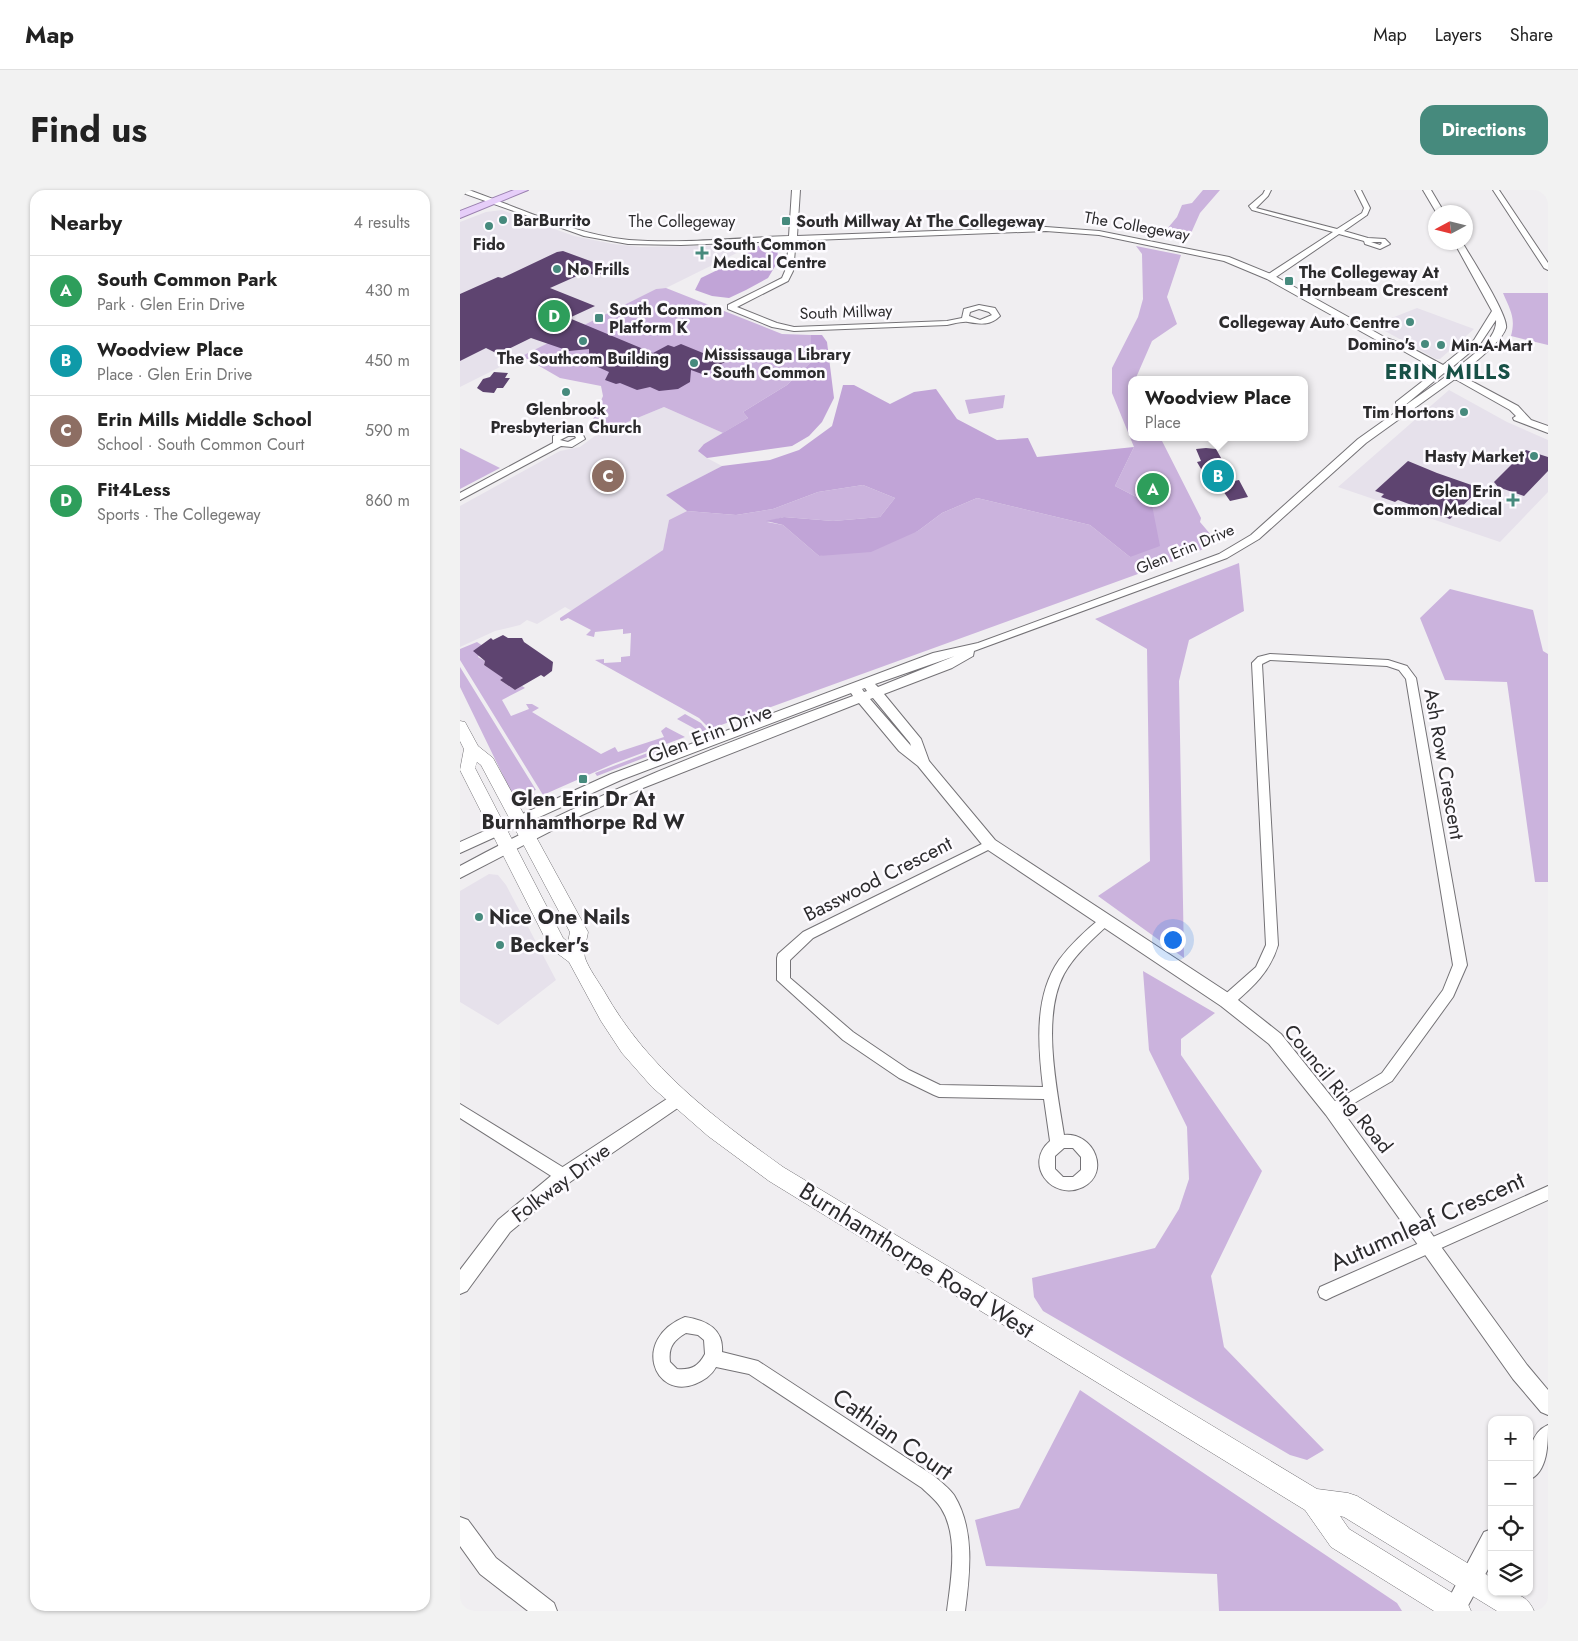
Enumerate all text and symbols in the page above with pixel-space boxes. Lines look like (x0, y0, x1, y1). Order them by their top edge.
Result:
text: Map (25, 17, 74, 52)
text: Map (1373, 22, 1407, 48)
text: Layers (1435, 22, 1482, 48)
text: Share (1510, 22, 1553, 48)
text: Find us (30, 105, 147, 155)
button: Directions (1420, 105, 1548, 155)
street label: The Collegeway (1082, 205, 1193, 247)
north arrow (1428, 205, 1473, 250)
text: Nearby (50, 208, 122, 238)
place label: BarBurrito (513, 209, 591, 232)
street label: The Collegeway (629, 210, 736, 233)
place label: South Millway At The Collegeway (796, 210, 1045, 233)
text: 4 results (354, 211, 410, 234)
marker: BarBurrito (497, 214, 509, 226)
marker: South Millway At The Collegeway (780, 215, 792, 227)
marker: Fido (483, 220, 495, 232)
place label: Fido (473, 233, 505, 256)
place label: South Common Medical Centre (713, 233, 827, 274)
marker: South Common Medical Centre (695, 246, 709, 260)
place label: No Frills (567, 258, 629, 281)
place label: The Collegeway At Hornbeam Crescent (1299, 261, 1449, 302)
marker: No Frills (551, 263, 563, 275)
text: South Common Park (97, 266, 277, 293)
marker: The Collegeway At Hornbeam Crescent (1283, 275, 1295, 287)
text: A (60, 279, 72, 302)
text: 430 m (365, 279, 410, 302)
text: Park · Glen Erin Drive (97, 293, 245, 316)
pin: D (538, 297, 570, 335)
place label: South Common Platform K (609, 298, 722, 339)
street label: South Millway (799, 299, 894, 325)
place label: Collegeway Auto Centre (1219, 311, 1400, 334)
marker: South Common Platform K (593, 312, 605, 324)
marker: Collegeway Auto Centre (1404, 316, 1416, 328)
place label: Domino's (1348, 333, 1415, 356)
place label: Min-A-Mart (1451, 334, 1533, 357)
marker: The Southcom Building (577, 335, 589, 347)
text: Woodview Place (97, 336, 243, 363)
marker: Domino's (1419, 338, 1431, 350)
marker: Min-A-Mart (1435, 339, 1447, 351)
place label: Mississauga Library - South Common (704, 343, 851, 384)
place label: The Southcom Building (497, 347, 669, 370)
text: B (61, 349, 71, 372)
text: 450 m (365, 349, 410, 372)
marker: Mississauga Library - South Common (688, 357, 700, 369)
district label: ERIN MILLS (1385, 357, 1511, 387)
text: Place · Glen Erin Drive (97, 363, 252, 386)
popup (1128, 376, 1308, 441)
text: Woodview Place (1145, 384, 1291, 411)
marker: Glenbrook Presbyterian Church (560, 386, 572, 398)
place label: Glenbrook Presbyterian Church (490, 398, 642, 439)
place label: Tim Hortons (1363, 401, 1454, 424)
text: Erin Mills Middle School (97, 406, 312, 433)
marker: Tim Hortons (1458, 406, 1470, 418)
text: Place (1145, 411, 1181, 434)
text: C (60, 419, 72, 442)
text: 590 m (365, 419, 410, 442)
text: School · South Common Court (97, 433, 304, 456)
place label: Hasty Market (1425, 445, 1525, 468)
marker: Hasty Market (1528, 450, 1540, 462)
pin: C (592, 457, 624, 495)
pin: B (1202, 457, 1234, 495)
pin: A (1137, 470, 1169, 508)
text: Fit4Less (97, 476, 170, 503)
place label: Glen Erin Common Medical (1373, 480, 1502, 521)
text: D (60, 489, 72, 512)
text: 860 m (365, 489, 410, 512)
marker: Glen Erin Common Medical (1506, 493, 1520, 507)
text: Sports · The Collegeway (97, 503, 261, 526)
street label: Glen Erin Drive (1132, 518, 1238, 580)
street label: Ash Row Crescent (1416, 686, 1472, 842)
street label: Glen Erin Drive (644, 697, 776, 771)
marker: Glen Erin Dr At Burnhamthorpe Rd W (577, 773, 589, 785)
place label: Glen Erin Dr At Burnhamthorpe Rd W (481, 785, 685, 837)
street label: Basswood Crescent (799, 829, 957, 929)
place label: Nice One Nails (489, 903, 630, 932)
marker: Nice One Nails (473, 911, 485, 923)
your location (1160, 927, 1186, 953)
place label: Becker's (510, 931, 589, 960)
marker: Becker's (494, 939, 506, 951)
street label: Council Ring Road (1277, 1018, 1399, 1160)
street label: Folkway Drive (506, 1136, 616, 1230)
street label: Autumnleaf Crescent (1324, 1162, 1530, 1280)
street label: Burnhamthorpe Road West (793, 1173, 1041, 1347)
street label: Cathian Court (826, 1379, 961, 1489)
map controls (1488, 1416, 1533, 1596)
button: + (1488, 1416, 1533, 1461)
button: − (1488, 1461, 1533, 1506)
button: locate (1488, 1506, 1533, 1551)
button: layers (1488, 1551, 1533, 1596)

